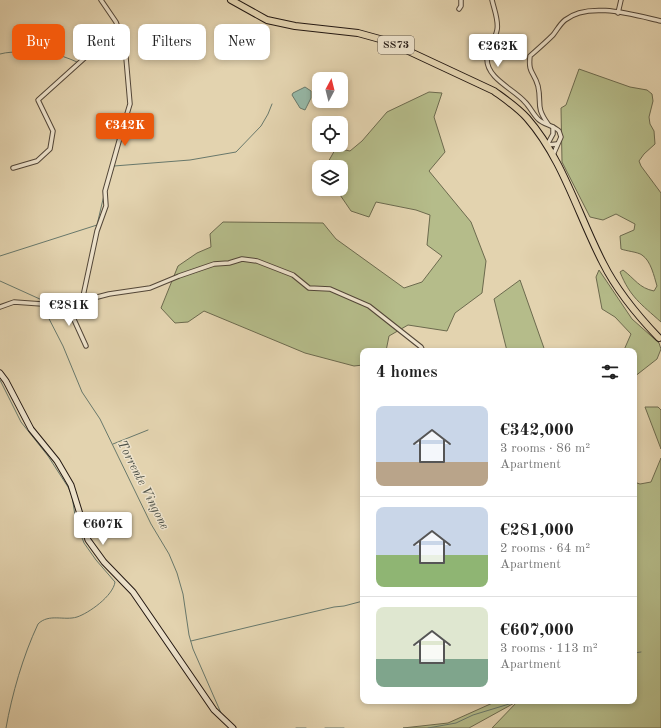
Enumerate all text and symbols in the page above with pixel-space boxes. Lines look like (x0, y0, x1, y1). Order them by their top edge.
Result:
chip: Buy (12, 24, 65, 60)
chip: Rent (73, 24, 130, 60)
chip: Filters (138, 24, 206, 60)
chip: New (214, 24, 270, 60)
pin: €262K (470, 34, 526, 68)
road number: SS73 (378, 36, 414, 54)
text: €262K (478, 40, 518, 53)
north arrow (312, 72, 348, 108)
map controls (312, 72, 348, 196)
pin: €342K (97, 113, 153, 147)
button: locate (312, 116, 348, 152)
text: €342K (105, 119, 145, 132)
button: layers (312, 160, 348, 196)
pin: €281K (41, 293, 97, 327)
text: €281K (49, 299, 89, 312)
icon: filters (599, 361, 621, 383)
text: 4 homes (376, 364, 438, 381)
icon: home (408, 422, 456, 470)
text: €342,000 (500, 422, 574, 439)
water label: Torrente Vingone (115, 438, 171, 532)
text: 3 rooms · 86 m² (500, 442, 590, 455)
text: Apartment (500, 458, 561, 471)
pin: €607K (75, 512, 131, 546)
text: €607K (83, 518, 123, 531)
text: €281,000 (500, 522, 574, 539)
icon: home (408, 523, 456, 571)
text: 2 rooms · 64 m² (500, 542, 590, 555)
text: Apartment (500, 558, 561, 571)
text: €607,000 (500, 622, 574, 639)
icon: home (408, 623, 456, 671)
text: 3 rooms · 113 m² (500, 642, 598, 655)
text: Apartment (500, 658, 561, 671)

